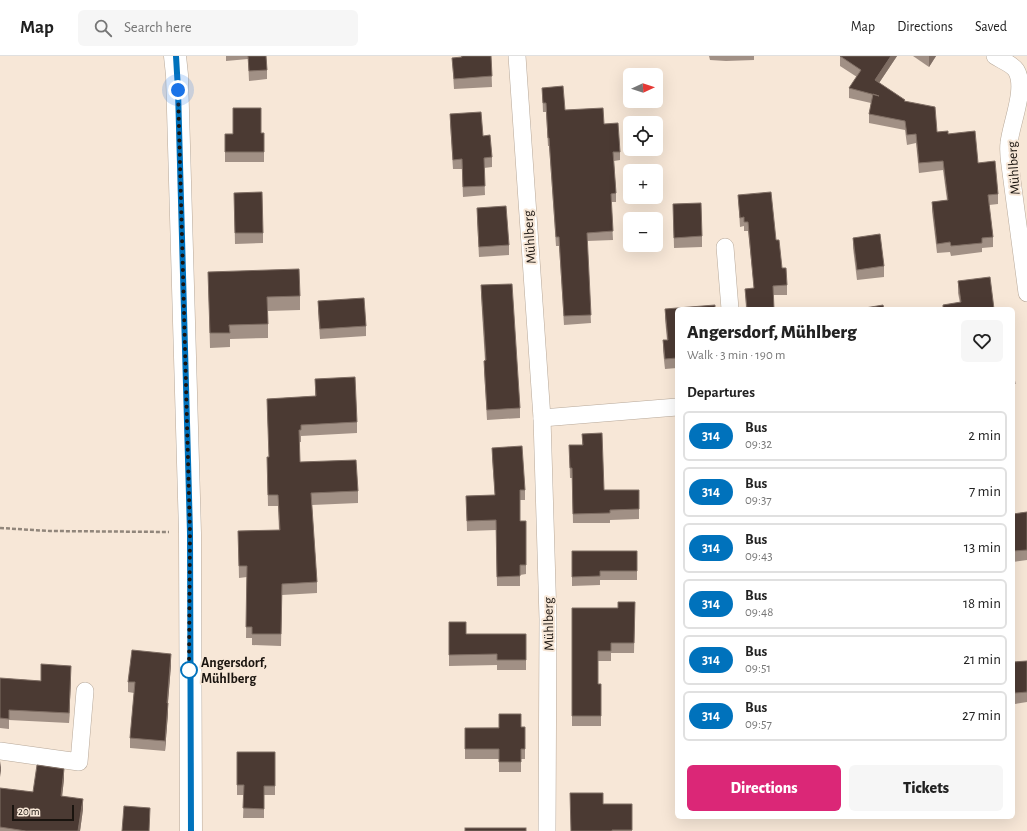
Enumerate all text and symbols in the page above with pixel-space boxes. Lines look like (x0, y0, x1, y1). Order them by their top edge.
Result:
search box (78, 10, 358, 46)
icon: search (92, 17, 114, 39)
text: Map (20, 18, 54, 37)
text: Search here (124, 20, 192, 35)
text: Map (851, 20, 875, 34)
text: Directions (897, 20, 953, 34)
text: Saved (975, 20, 1007, 34)
north arrow (623, 68, 663, 108)
map controls (623, 68, 663, 252)
your location (168, 80, 188, 100)
button: locate (623, 116, 663, 156)
street label: Mühlberg (1005, 141, 1023, 195)
button: + (623, 164, 663, 204)
street label: Mühlberg (521, 210, 539, 264)
button: − (623, 212, 663, 252)
button: heart (961, 320, 1003, 362)
text: Angersdorf, Mühlberg (687, 323, 857, 342)
text: Walk · 3 min · 190 m (687, 349, 785, 362)
text: Departures (687, 385, 755, 400)
text: Bus (745, 420, 767, 435)
text: 2 min (968, 428, 1001, 443)
text: 314 (702, 429, 720, 443)
text: 09:32 (745, 438, 772, 451)
text: Bus (745, 476, 767, 491)
text: 7 min (969, 484, 1001, 499)
text: 314 (702, 485, 720, 499)
text: 09:37 (745, 494, 772, 507)
text: Bus (745, 532, 767, 547)
text: 13 min (964, 540, 1001, 555)
text: 314 (702, 541, 720, 555)
text: 09:43 (745, 550, 773, 563)
text: Bus (745, 588, 767, 603)
text: 18 min (963, 596, 1001, 611)
street label: Mühlberg (542, 597, 556, 651)
text: 314 (702, 597, 720, 611)
text: 09:48 (745, 606, 773, 619)
text: Bus (745, 644, 767, 659)
text: 21 min (963, 652, 1001, 667)
text: 314 (702, 653, 720, 667)
place label: Angersdorf, Mühlberg (201, 656, 267, 686)
marker: Angersdorf, Mühlberg (180, 661, 198, 679)
text: 09:51 (745, 662, 771, 675)
text: Bus (745, 700, 767, 715)
text: 27 min (962, 708, 1001, 723)
text: 314 (702, 709, 720, 723)
text: 09:57 (745, 718, 772, 731)
button: Directions (687, 765, 841, 811)
button: Tickets (849, 765, 1003, 811)
scale bar (12, 803, 74, 822)
text: 20 m (18, 806, 39, 817)

